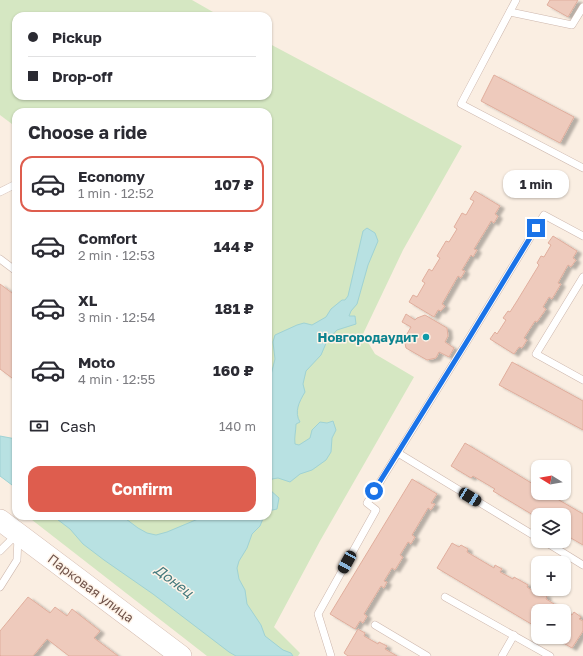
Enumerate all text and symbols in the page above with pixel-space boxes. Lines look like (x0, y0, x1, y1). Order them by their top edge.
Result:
text: Pickup (52, 28, 102, 46)
text: Drop-off (52, 67, 112, 85)
text: Choose a ride (28, 121, 147, 143)
icon: car (30, 166, 66, 202)
text: Economy (78, 167, 145, 185)
callout: 1 min (503, 170, 569, 198)
text: 107 ₽ (214, 175, 254, 193)
text: 1 min (520, 176, 552, 192)
text: 1 min · 12:52 (78, 185, 154, 201)
route end (527, 219, 545, 237)
icon: car (30, 228, 66, 264)
text: Comfort (78, 229, 137, 247)
text: 144 ₽ (214, 237, 254, 255)
text: 2 min · 12:53 (78, 247, 155, 263)
icon: car (30, 290, 66, 326)
text: XL (78, 291, 97, 309)
text: 181 ₽ (215, 299, 254, 317)
text: 3 min · 12:54 (78, 309, 155, 325)
place label: Новгородаудит (318, 329, 418, 345)
marker: Новгородаудит (421, 332, 431, 342)
icon: car (30, 352, 66, 388)
text: Moto (78, 353, 115, 371)
text: 160 ₽ (213, 361, 254, 379)
text: 4 min · 12:55 (78, 371, 155, 387)
icon: cash (28, 415, 50, 437)
text: Cash (60, 417, 96, 435)
text: 140 m (219, 418, 256, 434)
north arrow (531, 460, 571, 500)
map controls (531, 460, 571, 644)
button: Confirm (28, 466, 256, 512)
route start (365, 482, 383, 500)
car (457, 486, 483, 508)
button: layers (531, 508, 571, 548)
car (336, 549, 358, 575)
street label: Парковая улица (45, 550, 137, 626)
button: + (531, 556, 571, 596)
water label: Донец (151, 560, 197, 601)
button: − (531, 604, 571, 644)

